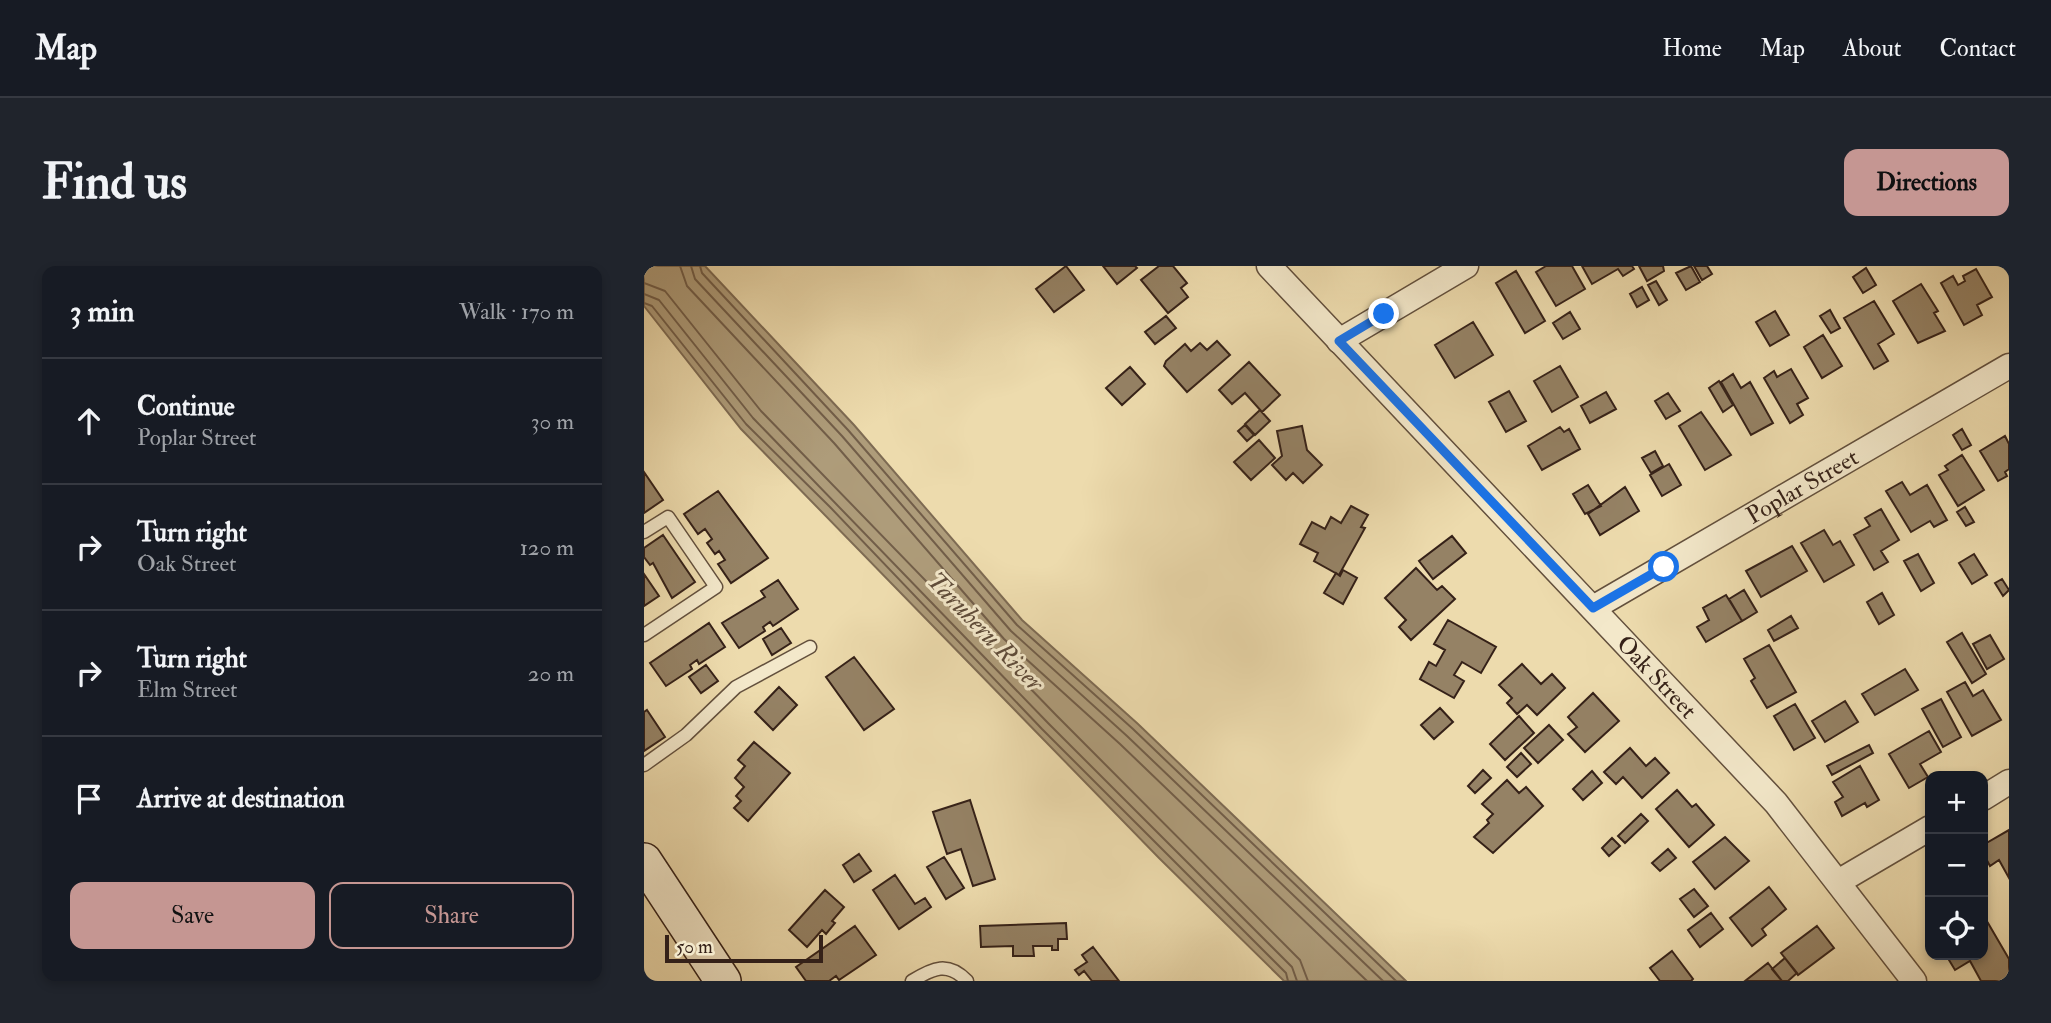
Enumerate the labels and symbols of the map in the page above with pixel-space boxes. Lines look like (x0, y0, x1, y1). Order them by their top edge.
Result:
route end (1368, 298, 1399, 329)
street label: Poplar Street (1741, 442, 1864, 532)
route start (1648, 551, 1679, 582)
water label: Taruheru River (920, 565, 1051, 699)
street label: Oak Street (1610, 629, 1704, 726)
scale bar (665, 932, 822, 964)

